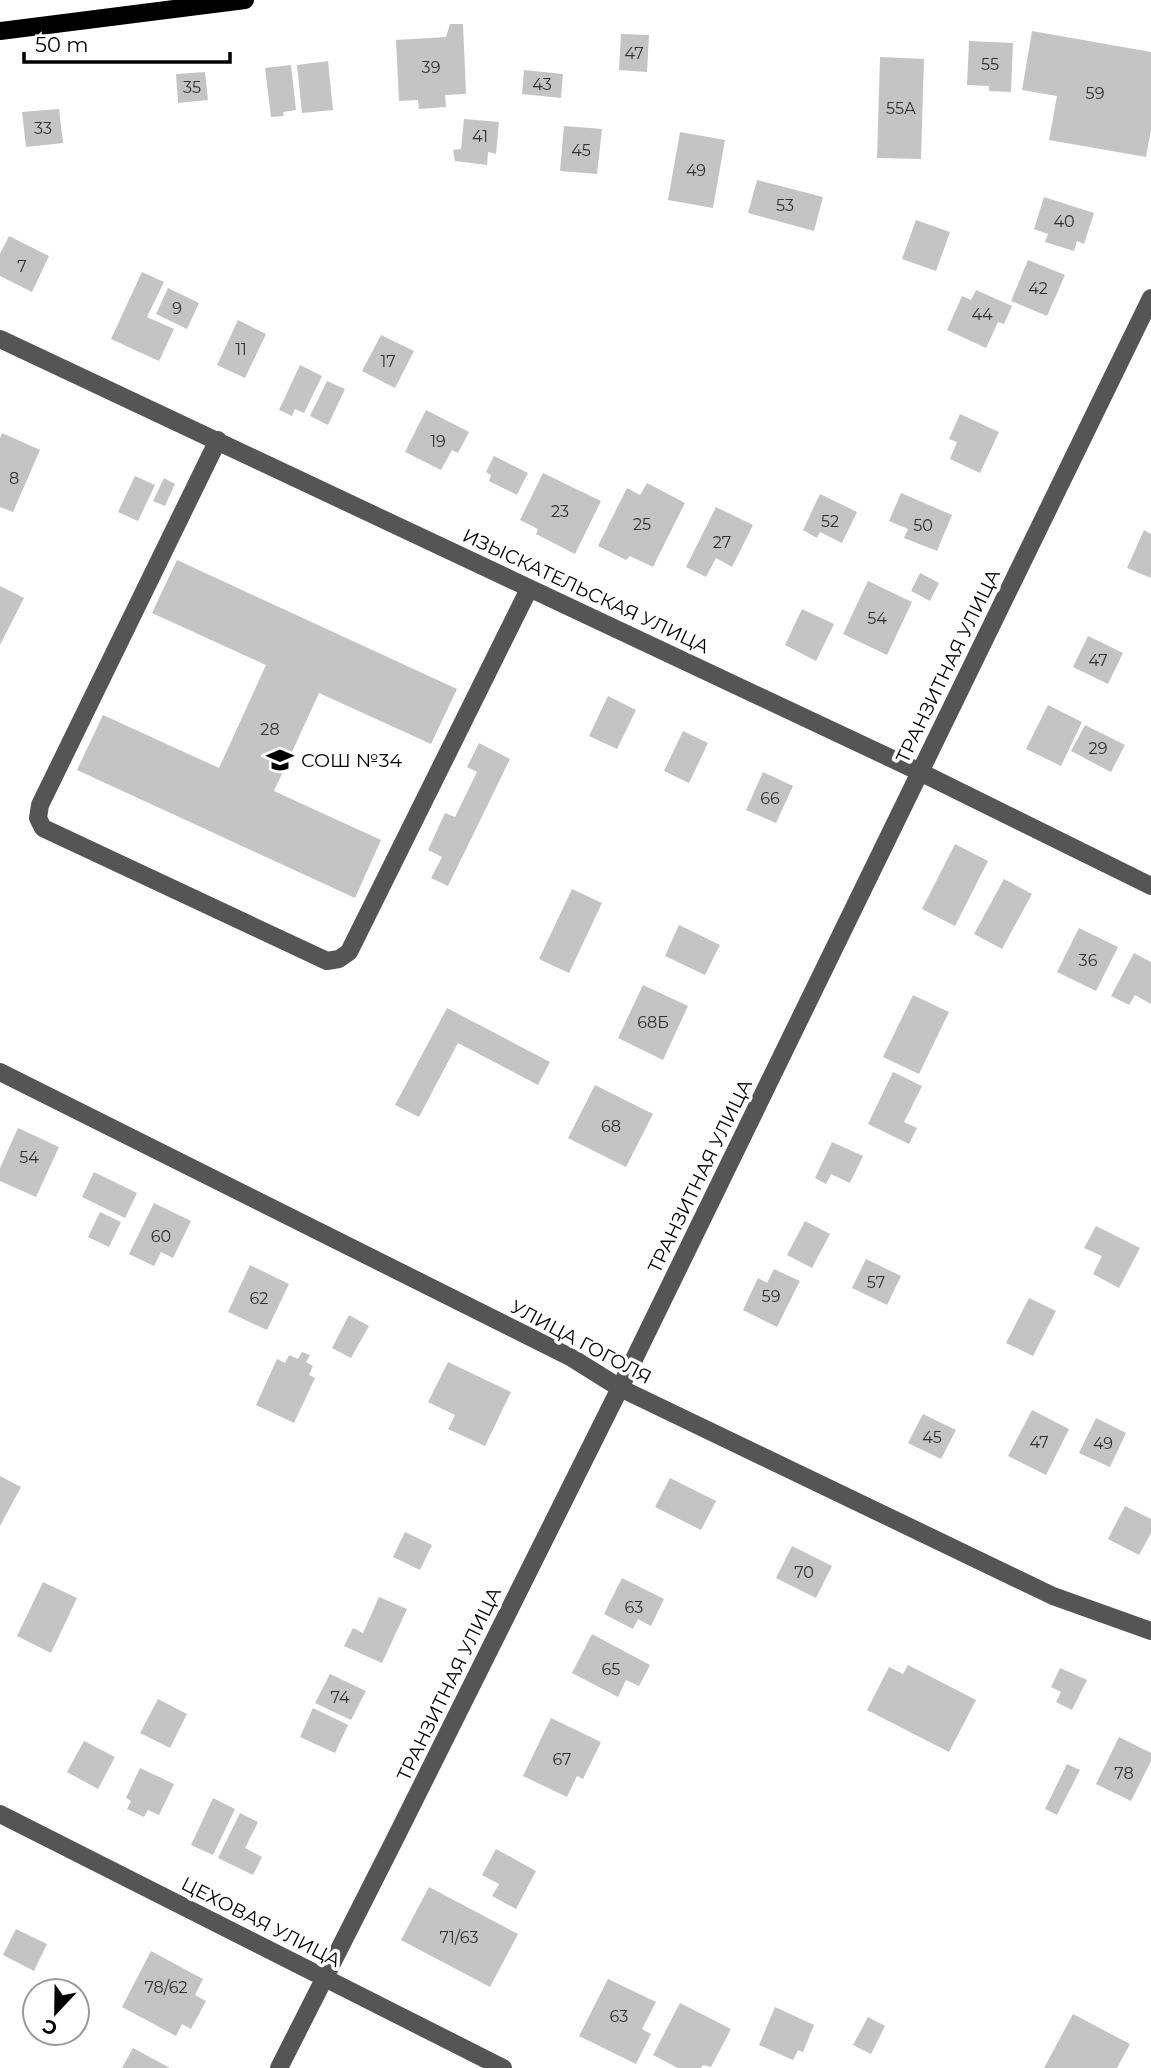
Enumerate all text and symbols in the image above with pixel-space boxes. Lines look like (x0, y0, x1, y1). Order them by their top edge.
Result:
scale bar (24, 21, 231, 65)
text: 50 m (35, 32, 89, 57)
house number: 47 (624, 44, 644, 63)
house number: 55 (981, 55, 999, 74)
house number: 39 (422, 58, 440, 77)
house number: 43 (532, 75, 552, 94)
house number: 35 (183, 78, 201, 97)
house number: 59 (1086, 84, 1104, 103)
house number: 55А (886, 99, 916, 118)
house number: 33 (34, 119, 52, 138)
house number: 41 (472, 127, 488, 146)
house number: 45 (571, 141, 591, 160)
house number: 49 (686, 161, 706, 180)
house number: 53 (776, 196, 794, 215)
house number: 40 (1053, 212, 1075, 231)
house number: 7 (17, 257, 27, 276)
house number: 42 (1028, 279, 1048, 298)
house number: 9 (172, 299, 182, 318)
house number: 44 (971, 305, 993, 324)
house number: 11 (235, 340, 247, 359)
house number: 17 (380, 352, 396, 371)
house number: 19 (430, 432, 446, 451)
house number: 8 (9, 469, 19, 488)
house number: 23 (551, 502, 569, 521)
house number: 52 (821, 512, 839, 531)
house number: 25 (633, 515, 651, 534)
house number: 50 (913, 516, 933, 535)
street label: ИЗЫСКАТЕЛЬСКАЯ УЛИЦА (459, 524, 713, 658)
house number: 27 (713, 533, 731, 552)
street label: ТРАНЗИТНАЯ УЛИЦА (891, 565, 1005, 767)
house number: 54 (867, 609, 887, 628)
house number: 47 (1088, 651, 1108, 670)
house number: 28 (260, 720, 280, 739)
house number: 29 (1089, 739, 1107, 758)
school or university icon: СОШ №34 (265, 745, 295, 775)
place label: СОШ №34 (301, 749, 402, 772)
house number: 66 (760, 789, 780, 808)
house number: 36 (1079, 951, 1098, 970)
house number: 68Б (637, 1013, 669, 1032)
street label: ТРАНЗИТНАЯ УЛИЦА (643, 1075, 757, 1277)
house number: 68 (601, 1117, 621, 1136)
house number: 54 (19, 1148, 39, 1167)
house number: 60 (151, 1227, 171, 1246)
house number: 57 (867, 1273, 885, 1292)
house number: 59 (762, 1287, 780, 1306)
house number: 62 (250, 1289, 268, 1308)
street label: УЛИЦА ГОГОЛЯ (507, 1295, 655, 1389)
house number: 45 (922, 1428, 942, 1447)
house number: 47 (1029, 1433, 1049, 1452)
house number: 49 (1093, 1434, 1113, 1453)
house number: 70 (794, 1563, 814, 1582)
street label: ТРАНЗИТНАЯ УЛИЦА (392, 1583, 506, 1785)
house number: 63 (625, 1598, 643, 1617)
house number: 65 (602, 1660, 620, 1679)
house number: 74 (331, 1688, 350, 1707)
house number: 67 (552, 1750, 572, 1769)
house number: 78 (1114, 1764, 1134, 1783)
street label: ЦЕХОВАЯ УЛИЦА (178, 1872, 344, 1972)
house number: 71/63 (439, 1928, 479, 1947)
north arrow (21, 1977, 91, 2047)
house number: 78/62 (144, 1978, 188, 1997)
house number: 63 (610, 2007, 628, 2026)
text: С (39, 2014, 61, 2041)

